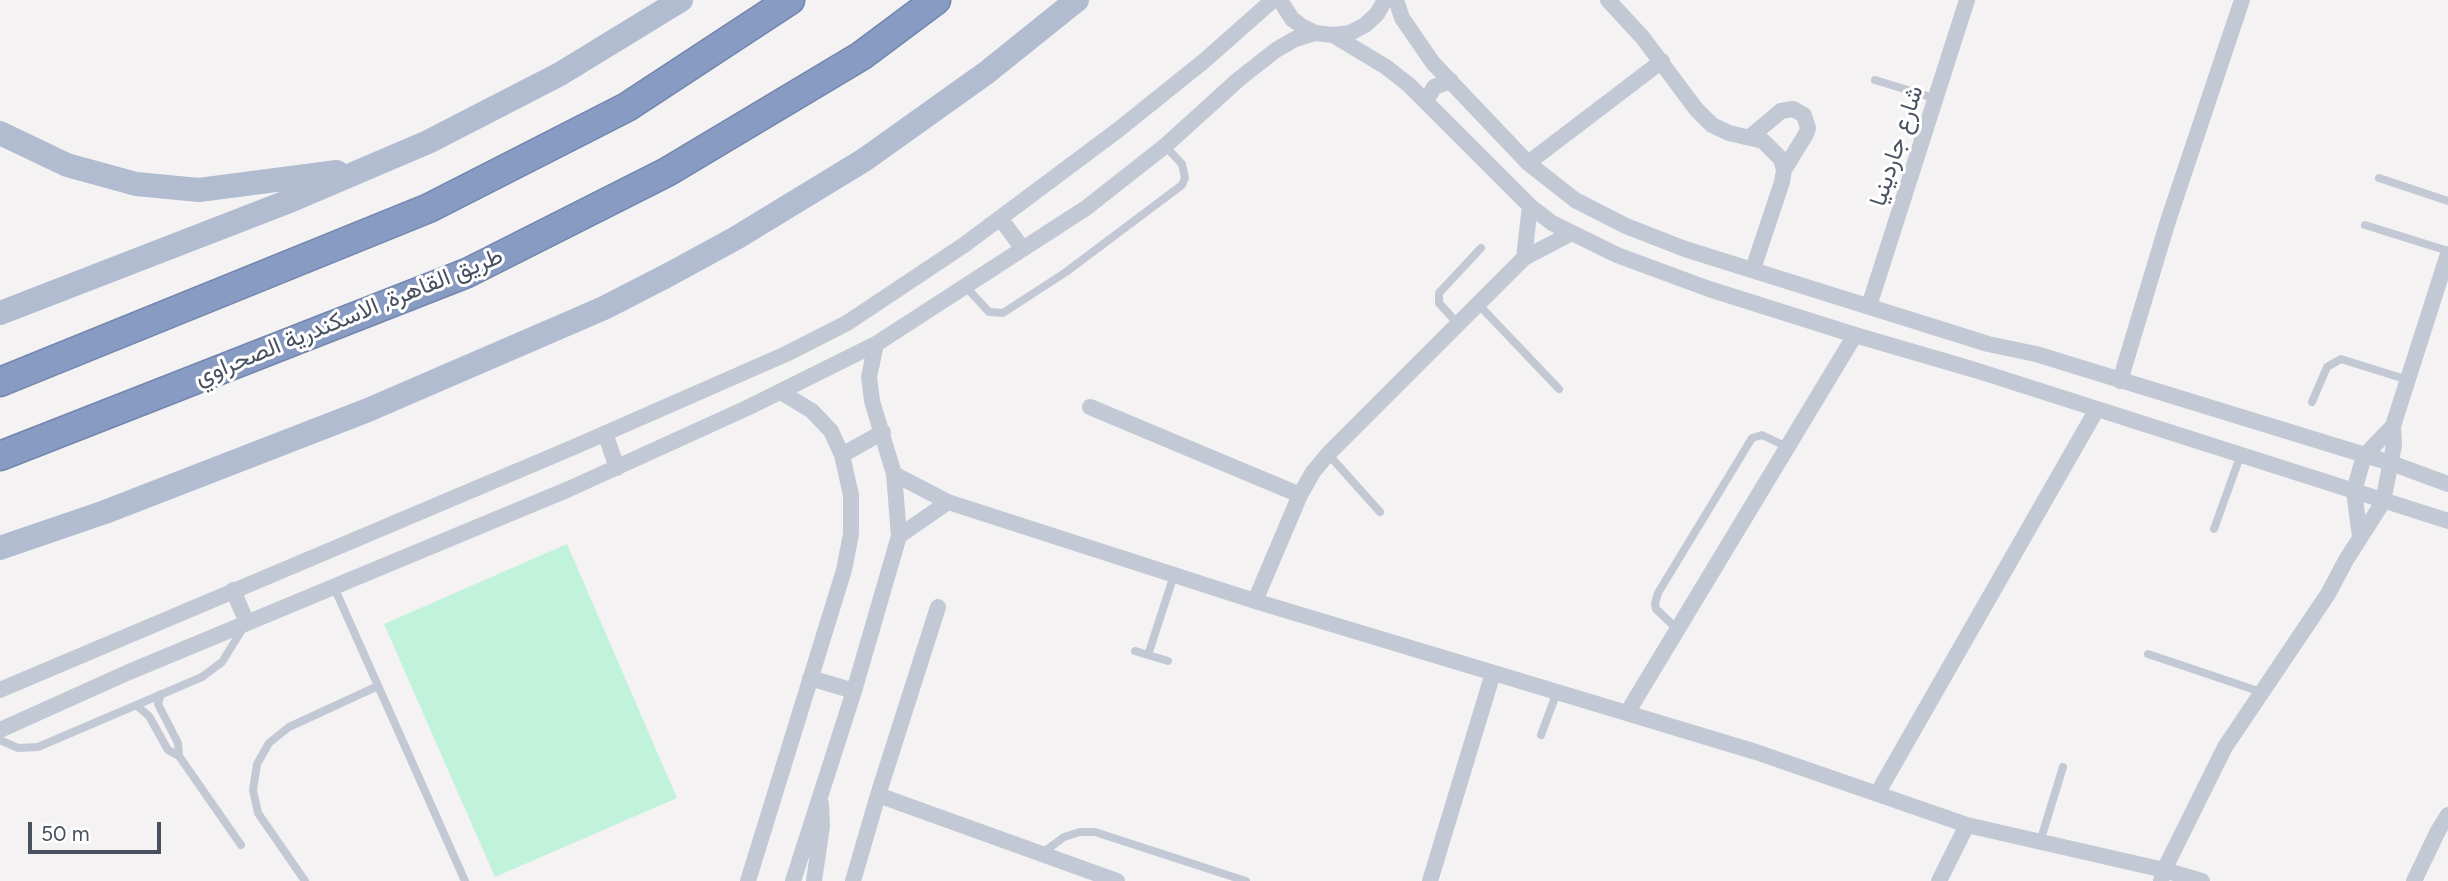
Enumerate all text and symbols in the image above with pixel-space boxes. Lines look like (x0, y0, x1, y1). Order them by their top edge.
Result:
street label: شارع جاردينيا (1864, 82, 1930, 210)
street label: طريق القاهرة, الاسكندرية الصحراوي (191, 242, 507, 392)
scale bar (32, 808, 164, 852)
text: 50 m (41, 821, 90, 846)

